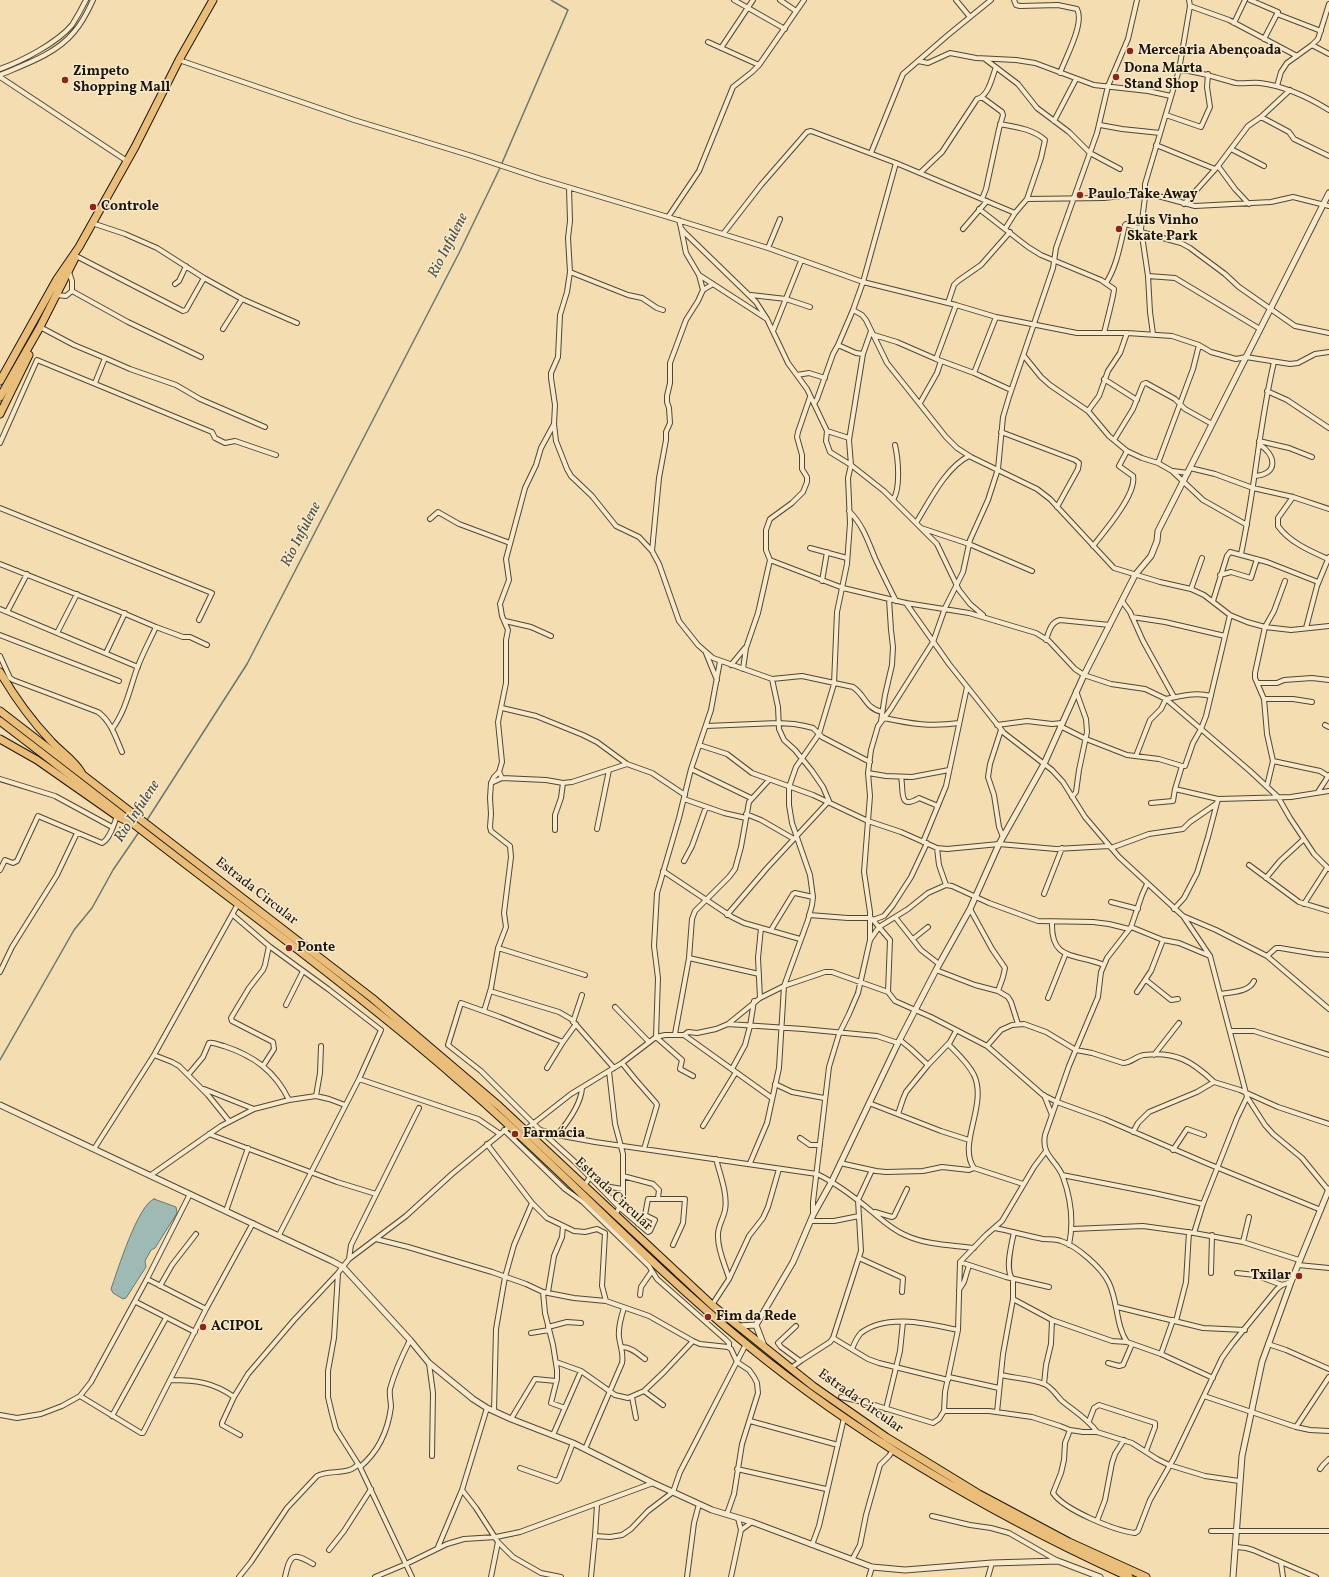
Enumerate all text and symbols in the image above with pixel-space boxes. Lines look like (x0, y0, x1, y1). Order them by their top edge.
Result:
place label: Mercearia Abençoada (1138, 43, 1281, 59)
marker: Mercearia Abençoada (1125, 46, 1135, 56)
place label: Dona Marta Stand Shop (1124, 61, 1203, 94)
place label: Zimpeto Shopping Mall (73, 64, 170, 96)
marker: Dona Marta Stand Shop (1111, 72, 1121, 82)
marker: Zimpeto Shopping Mall (60, 75, 70, 85)
place label: Paulo Take Away (1088, 187, 1198, 203)
marker: Paulo Take Away (1075, 190, 1085, 200)
place label: Controle (101, 199, 159, 215)
marker: Controle (88, 202, 98, 212)
water label: Rio Infulene (425, 211, 473, 281)
place label: Luis Vinho Skate Park (1127, 213, 1198, 246)
marker: Luis Vinho Skate Park (1114, 224, 1124, 234)
water label: Rio Infulene (278, 500, 326, 570)
water label: Rio Infulene (111, 778, 165, 846)
street label: Estrada Circular (211, 855, 301, 929)
place label: Ponte (297, 940, 335, 956)
marker: Ponte (284, 943, 294, 953)
place label: Farmácia (523, 1126, 585, 1142)
marker: Farmácia (510, 1129, 520, 1139)
street label: Estrada Circular (571, 1155, 655, 1235)
place label: Txilar (1251, 1268, 1291, 1284)
marker: Txilar (1294, 1271, 1304, 1281)
place label: Fim da Rede (716, 1309, 796, 1325)
marker: Fim da Rede (703, 1312, 713, 1322)
place label: ACIPOL (211, 1319, 263, 1335)
marker: ACIPOL (198, 1322, 208, 1332)
street label: Estrada Circular (814, 1366, 906, 1438)

